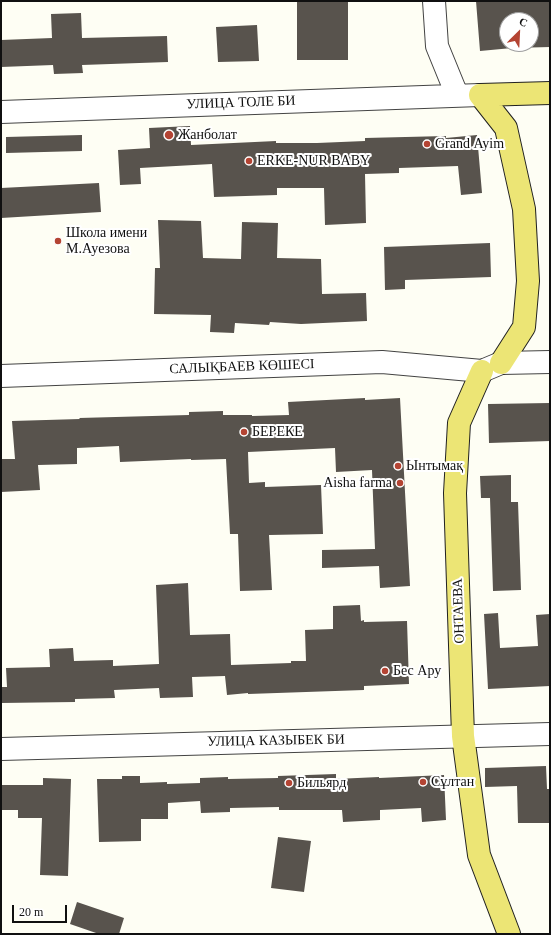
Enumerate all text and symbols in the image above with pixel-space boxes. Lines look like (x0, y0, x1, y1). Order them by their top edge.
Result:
north arrow (499, 12, 539, 52)
text: С (517, 15, 530, 29)
street label: УЛИЦА ТОЛЕ БИ (186, 93, 296, 113)
place label: Жанболат (178, 127, 237, 143)
marker: Жанболат (163, 129, 175, 141)
place label: Grand Ayim (435, 136, 504, 152)
marker: Grand Ayim (422, 139, 432, 149)
place label: ERKE-NUR BABY (257, 153, 370, 169)
marker: ERKE-NUR BABY (244, 156, 254, 166)
place label: Школа имени М.Ауезова (66, 225, 147, 258)
marker: Школа имени М.Ауезова (53, 236, 63, 246)
street label: САЛЫҚБАЕВ КӨШЕСІ (169, 356, 315, 378)
place label: БЕРЕКЕ (252, 424, 303, 440)
marker: БЕРЕКЕ (239, 427, 249, 437)
place label: Ынтымақ (406, 458, 463, 474)
marker: Ынтымақ (393, 461, 403, 471)
place label: Aisha farma (323, 475, 392, 491)
marker: Aisha farma (395, 478, 405, 488)
street label: ОНТАЕВА (449, 578, 469, 644)
place label: Бес Ару (393, 663, 441, 679)
marker: Бес Ару (380, 666, 390, 676)
street label: УЛИЦА КАЗЫБЕК БИ (207, 731, 345, 751)
place label: Сұлтан (431, 774, 474, 790)
place label: Бильярд (297, 775, 346, 791)
marker: Сұлтан (418, 777, 428, 787)
marker: Бильярд (284, 778, 294, 788)
scale bar (14, 897, 69, 923)
text: 20 m (19, 905, 43, 919)

